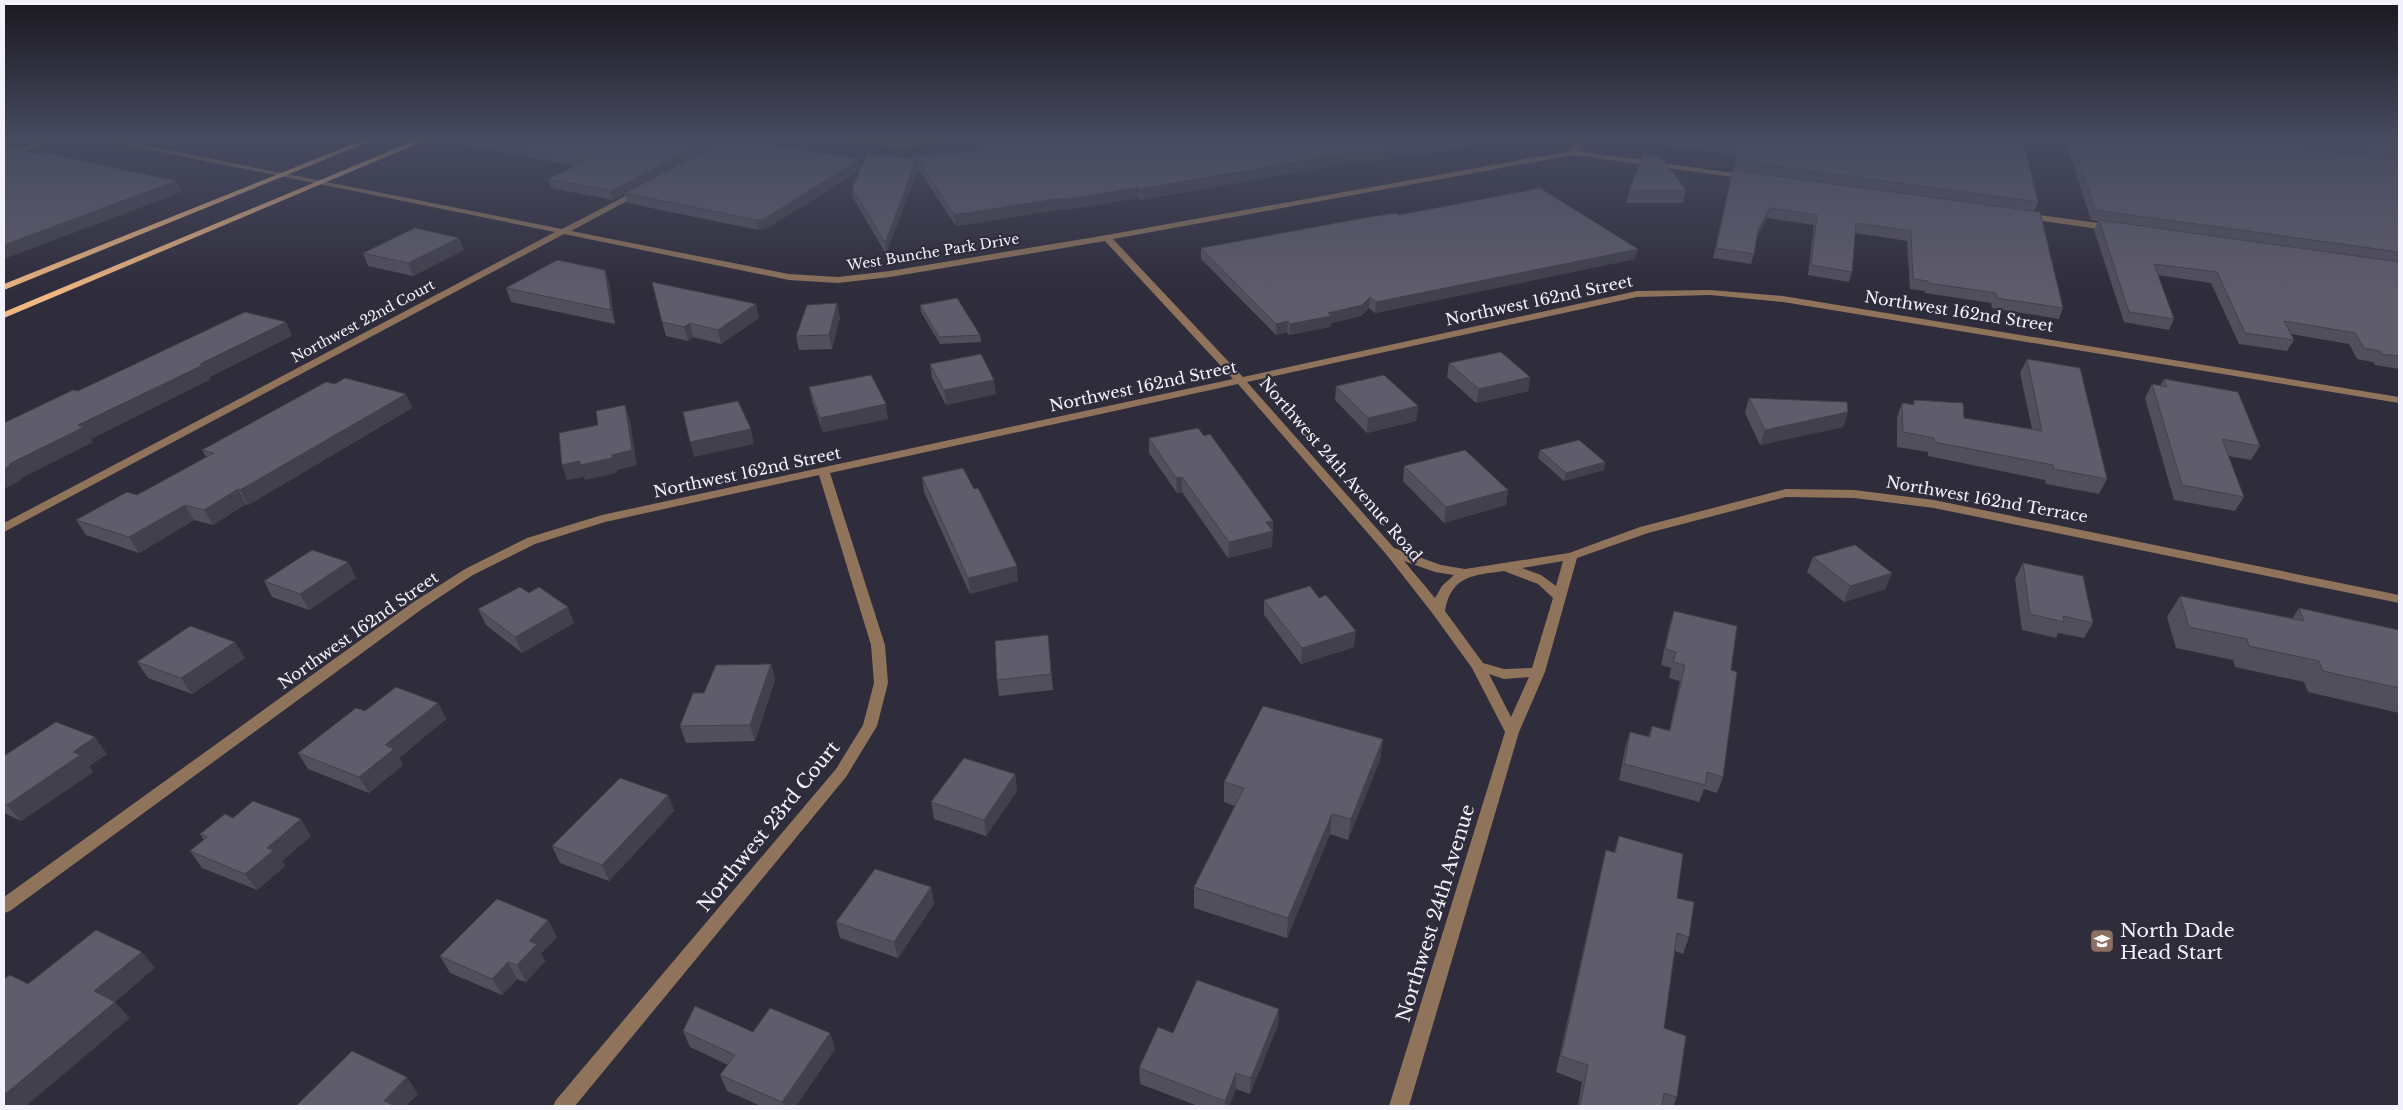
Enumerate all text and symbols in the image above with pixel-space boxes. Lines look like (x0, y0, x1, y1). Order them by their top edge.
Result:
street label: West Bunche Park Drive (845, 229, 1020, 275)
street label: Northwest 162nd Street (1443, 270, 1635, 330)
street label: Northwest 22nd Court (288, 275, 439, 367)
street label: Northwest 162nd Street (1863, 286, 2055, 336)
street label: Northwest 162nd Street (1047, 356, 1239, 416)
street label: Northwest 24th Avenue Road (1256, 373, 1427, 565)
street label: Northwest 162nd Street (651, 442, 843, 502)
street label: Northwest 162nd Terrace (1885, 471, 2089, 527)
street label: Northwest 162nd Street (274, 567, 442, 693)
street label: Northwest 23rd Court (692, 736, 845, 916)
street label: Northwest 24th Avenue (1391, 802, 1480, 1025)
place label: North Dade Head Start (2120, 919, 2235, 964)
school or university icon: North Dade Head Start (2089, 928, 2115, 954)

